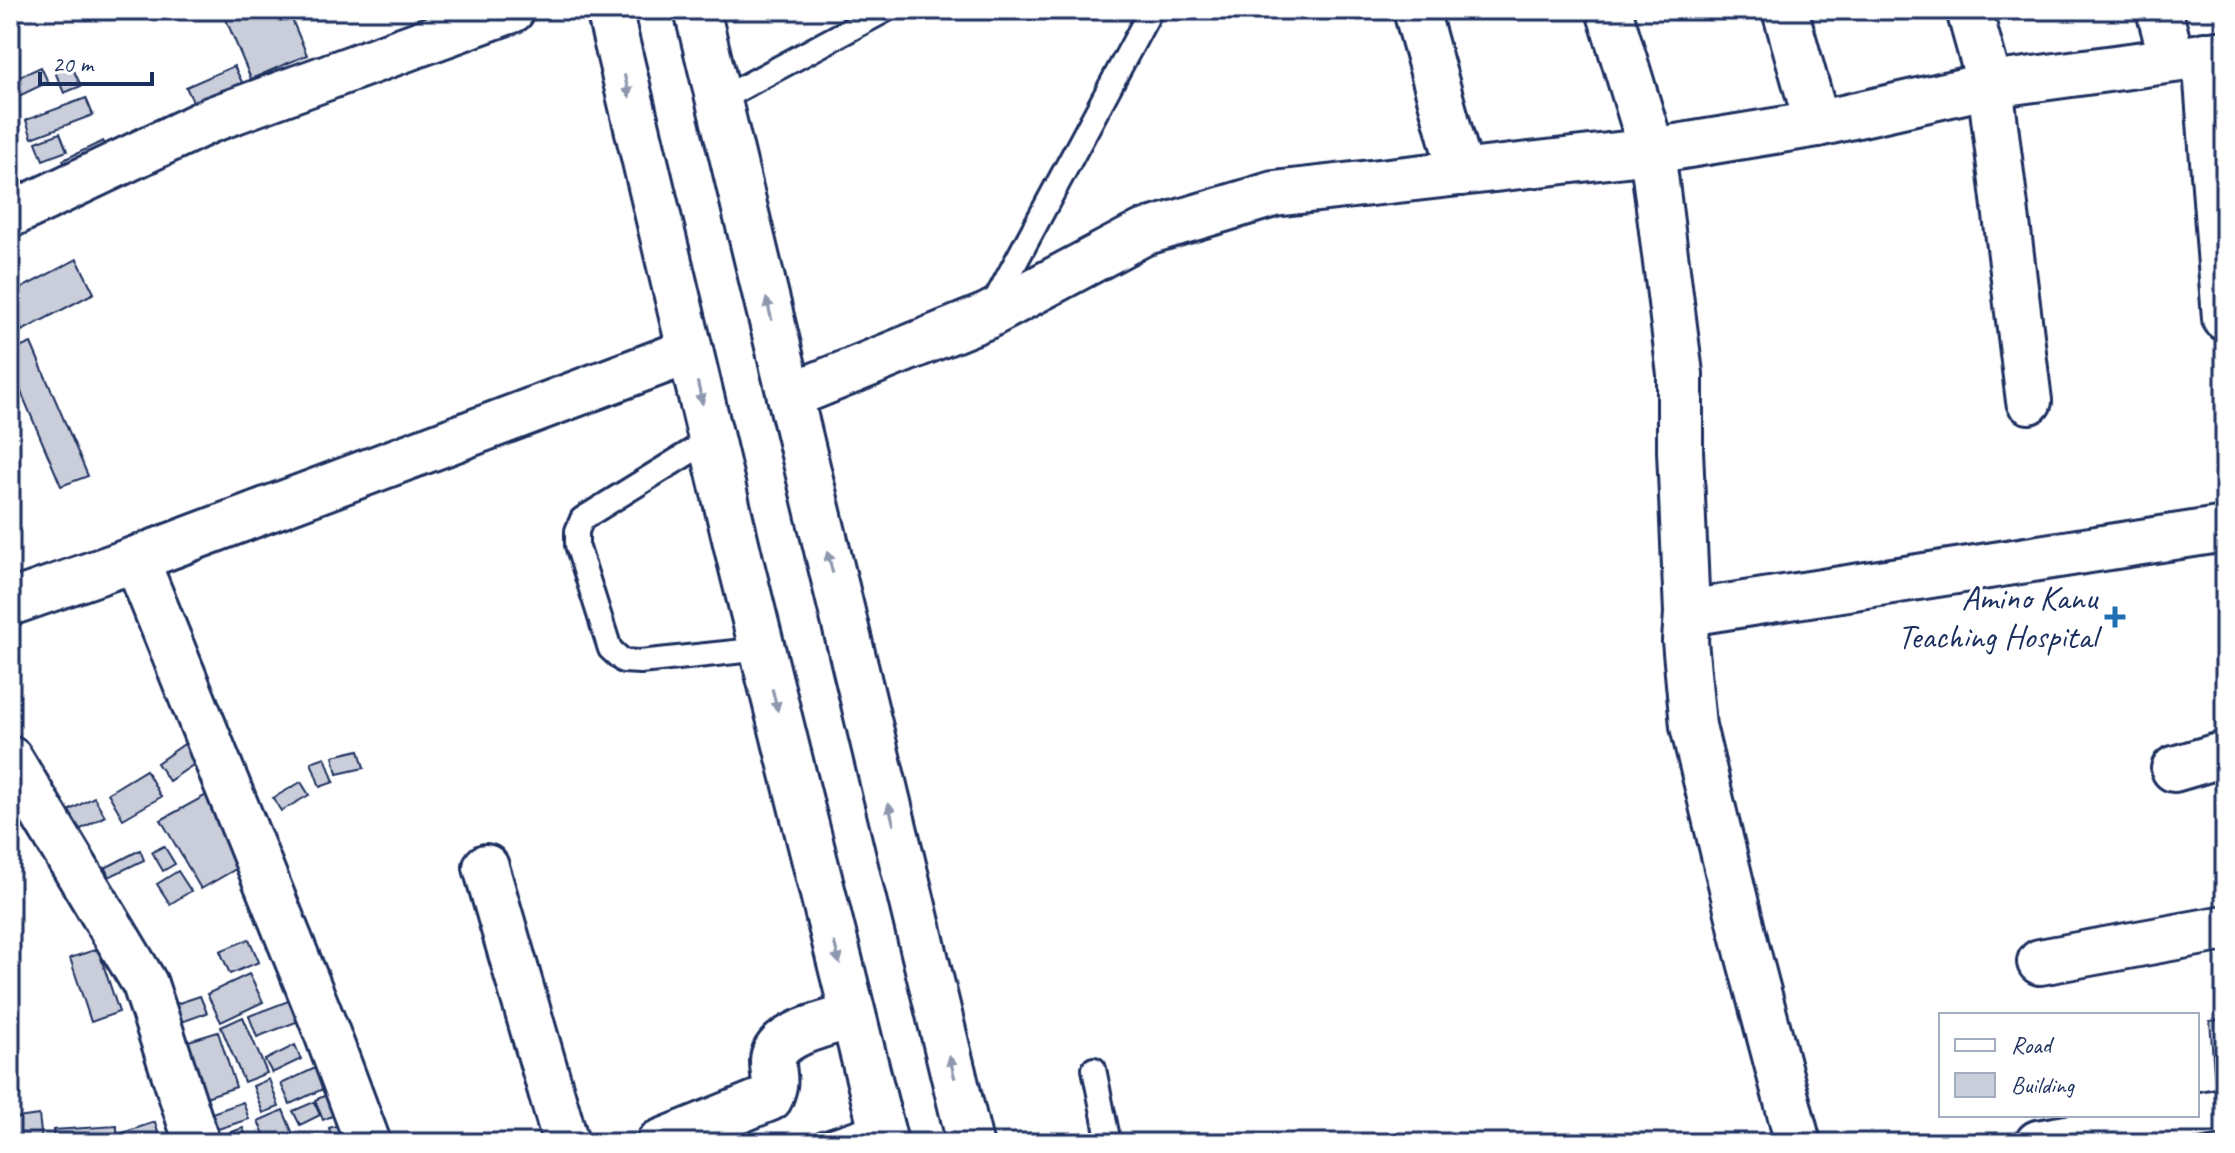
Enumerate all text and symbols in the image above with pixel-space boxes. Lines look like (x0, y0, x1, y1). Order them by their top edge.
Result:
scale bar (40, 36, 152, 86)
text: 20 m (52, 49, 95, 79)
one-way arrow (621, 73, 634, 98)
one-way arrow (762, 296, 775, 321)
one-way arrow (695, 381, 707, 406)
one-way arrow (823, 549, 836, 574)
place label: Amino Kanu Teaching Hospital (1897, 576, 2103, 658)
marker: Amino Kanu Teaching Hospital (2104, 606, 2126, 628)
one-way arrow (770, 688, 782, 713)
one-way arrow (884, 802, 897, 827)
one-way arrow (832, 940, 844, 965)
legend (1939, 1013, 2199, 1117)
text: Road (2011, 1030, 2055, 1060)
one-way arrow (945, 1055, 958, 1080)
text: Building (2011, 1070, 2076, 1100)

